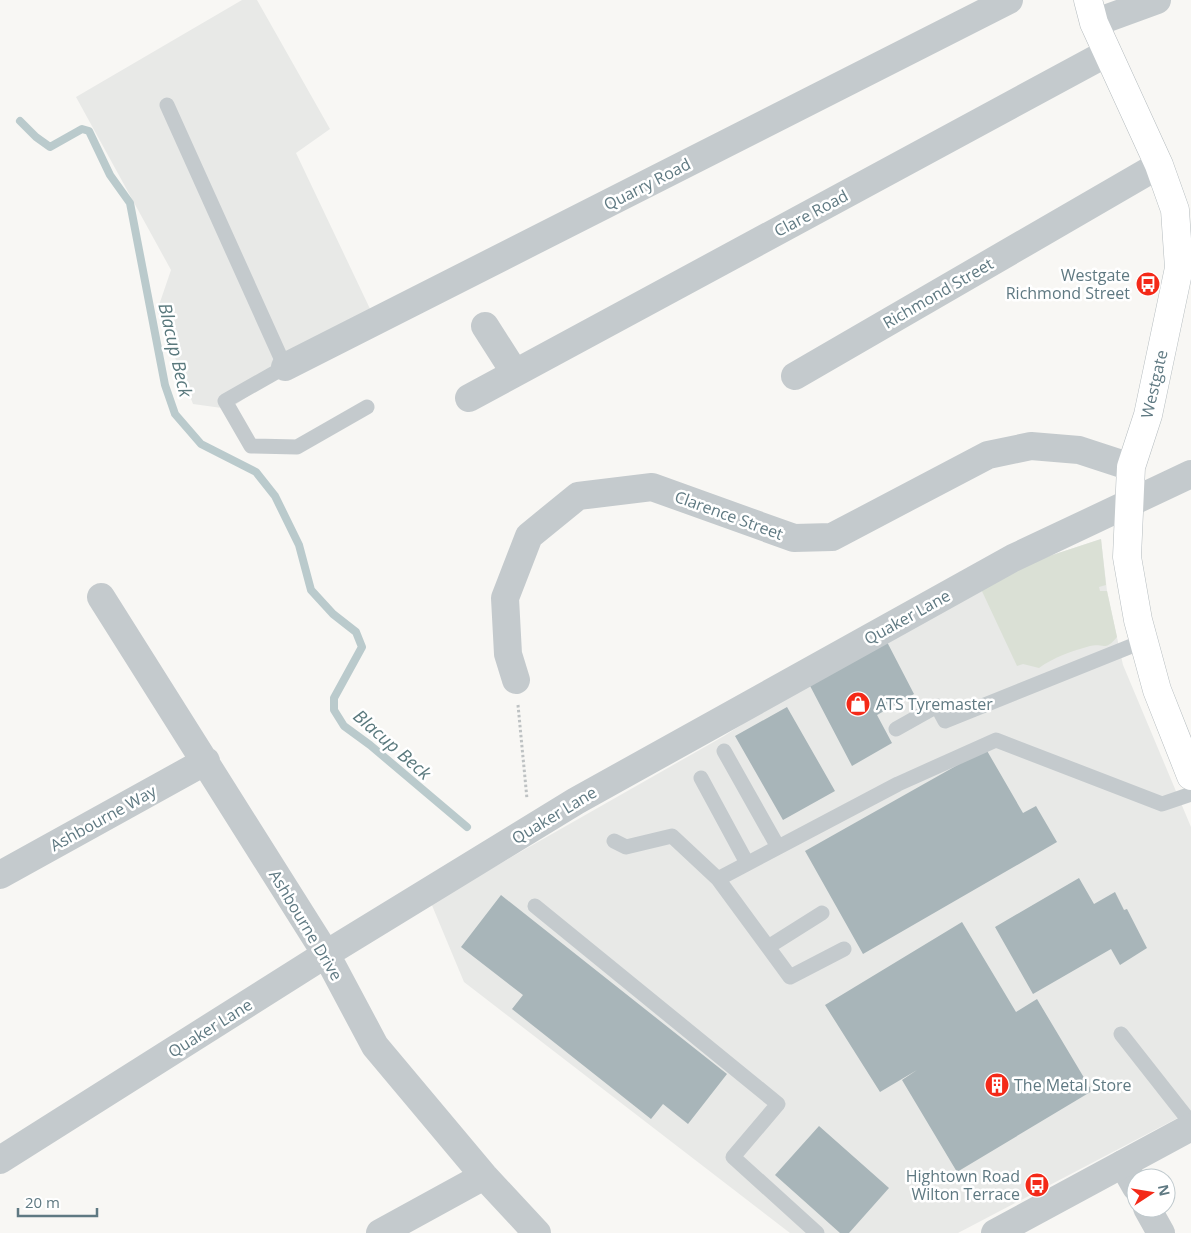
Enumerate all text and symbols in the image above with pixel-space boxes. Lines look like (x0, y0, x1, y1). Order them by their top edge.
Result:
street label: Quarry Road (600, 153, 694, 215)
street label: Clare Road (770, 184, 852, 242)
street label: Richmond Street (879, 252, 998, 334)
place label: Westgate Richmond Street (1006, 264, 1130, 304)
bus stop icon: Westgate Richmond Street (1135, 271, 1161, 297)
water label: Blacup Beck (154, 300, 199, 400)
street label: Westgate (1135, 348, 1173, 420)
street label: Clarence Street (672, 485, 787, 545)
street label: Quaker Lane (860, 584, 954, 650)
shop icon: ATS Tyremaster (845, 691, 871, 717)
place label: ATS Tyremaster (876, 693, 993, 715)
water label: Blacup Beck (349, 704, 438, 786)
street label: Ashbourne Way (46, 779, 161, 856)
street label: Quaker Lane (507, 781, 601, 849)
street label: Ashbourne Drive (264, 866, 348, 984)
street label: Quaker Lane (164, 993, 256, 1063)
building icon: The Metal Store (984, 1072, 1010, 1098)
place label: The Metal Store (1014, 1074, 1132, 1096)
place label: Hightown Road Wilton Terrace (906, 1165, 1020, 1205)
north arrow (1126, 1168, 1176, 1218)
bus stop icon: Hightown Road Wilton Terrace (1024, 1172, 1050, 1198)
text: N (1154, 1183, 1175, 1198)
scale bar (18, 1186, 96, 1218)
text: 20 m (25, 1192, 60, 1212)

